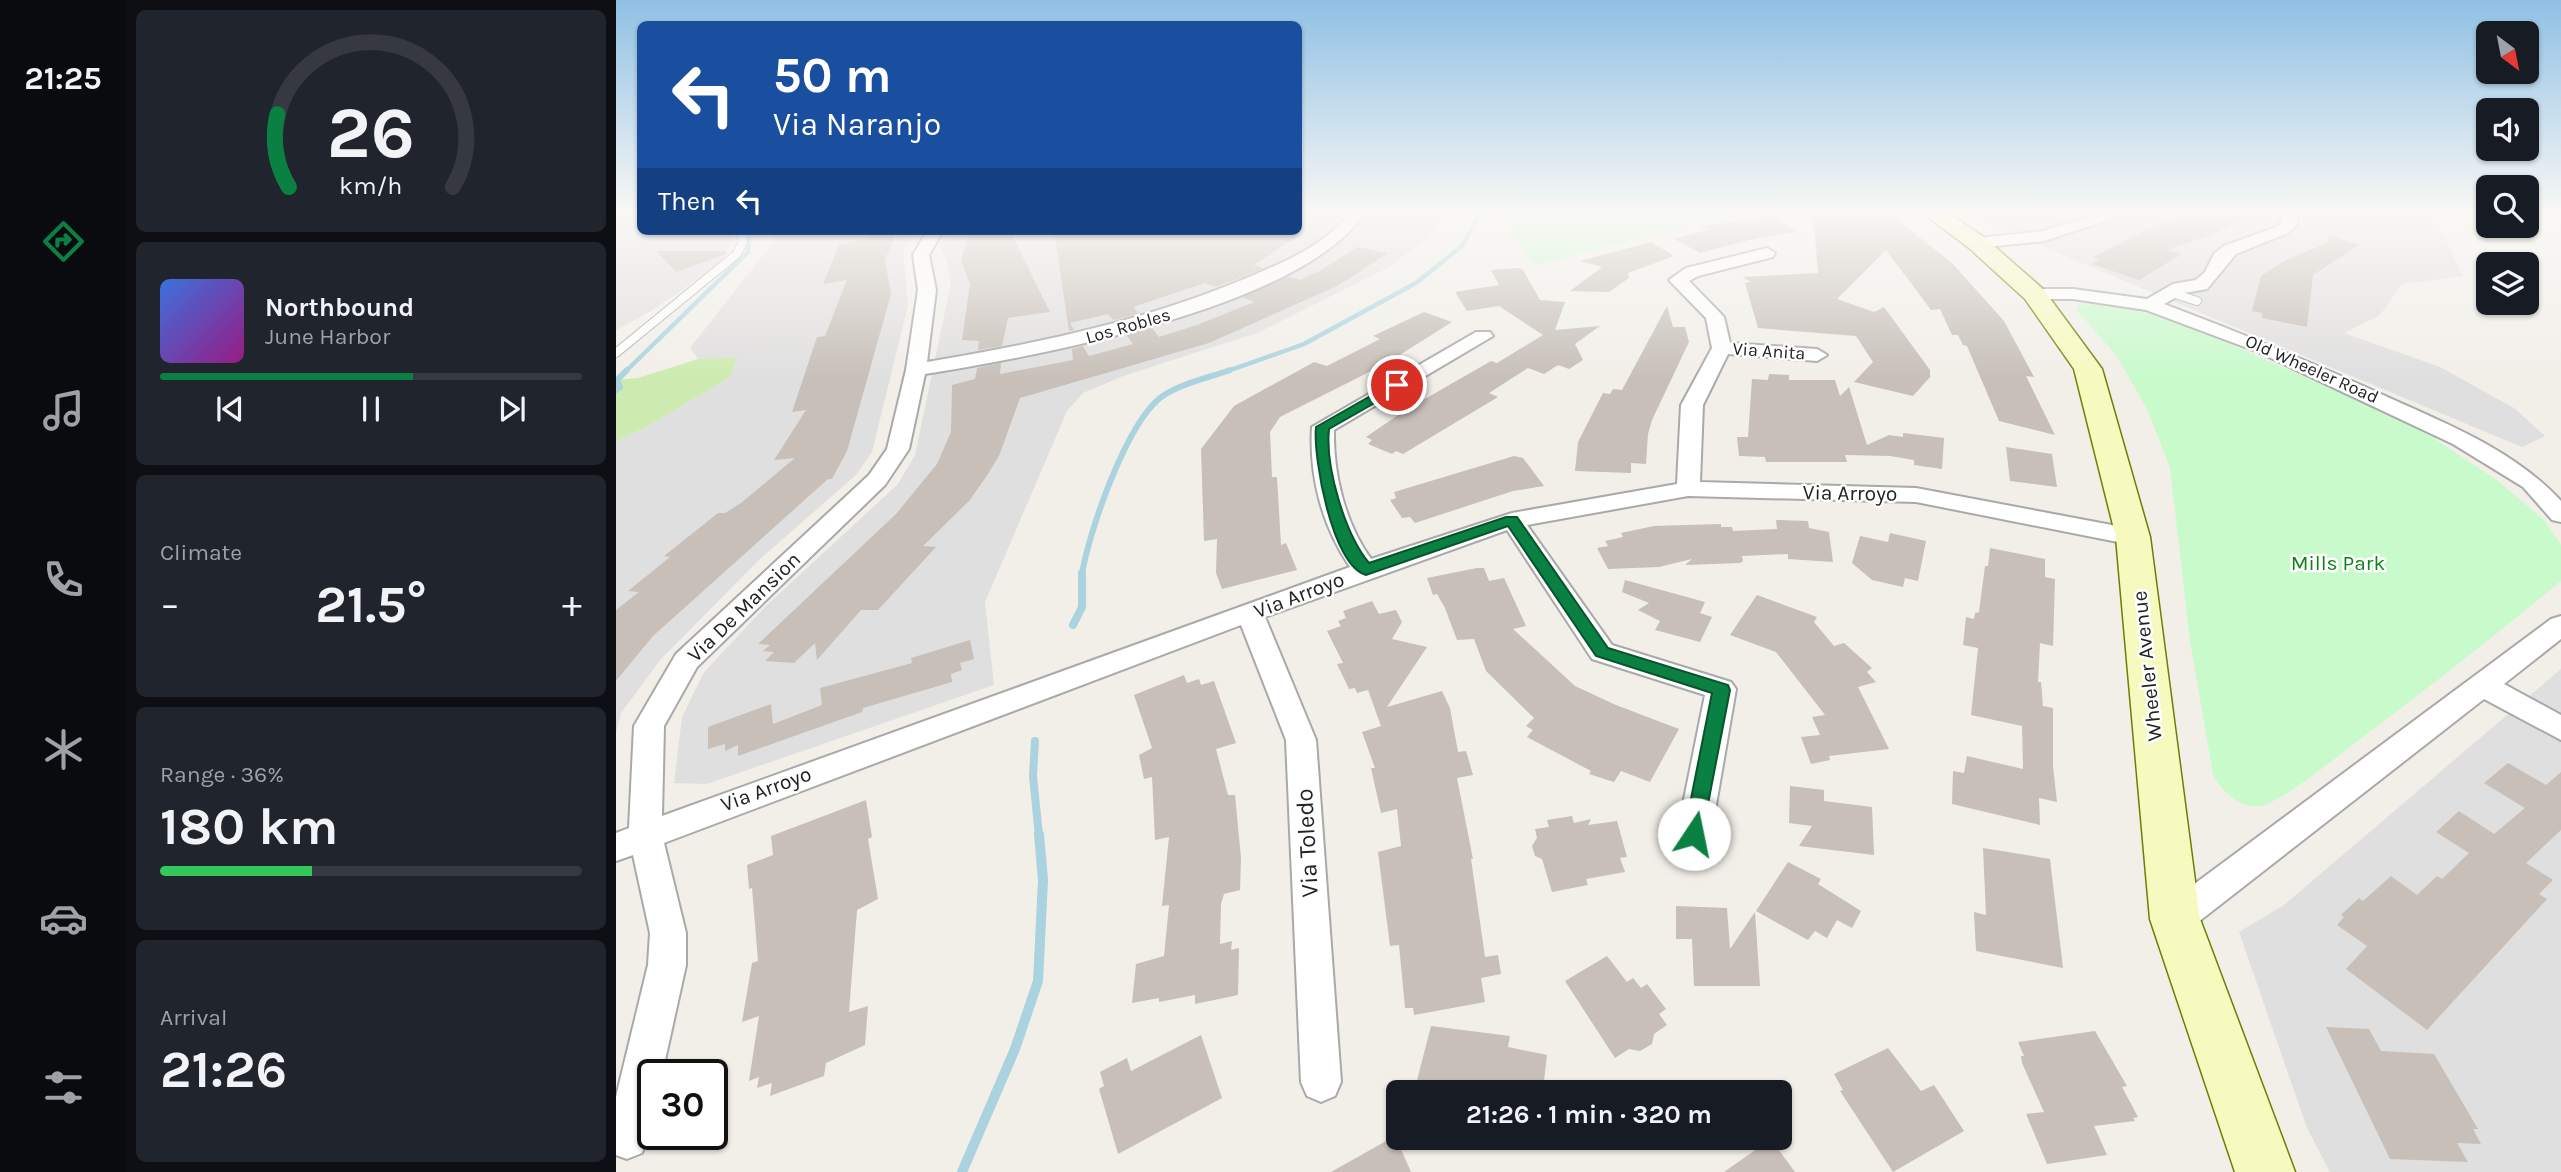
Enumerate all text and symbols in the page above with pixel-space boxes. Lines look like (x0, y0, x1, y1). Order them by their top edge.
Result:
north arrow (2476, 21, 2539, 84)
map controls (2476, 21, 2539, 315)
text: 50 m (773, 47, 891, 104)
icon: left (658, 49, 749, 140)
text: 21:25 (24, 60, 102, 97)
text: 26 (327, 91, 415, 176)
button: sound (2476, 98, 2539, 161)
text: Via Naranjo (773, 106, 941, 143)
text: km/h (339, 171, 403, 200)
button: search (2476, 175, 2539, 238)
icon: left (730, 182, 768, 220)
text: Then (658, 186, 716, 217)
icon: directions (39, 217, 88, 266)
button: layers (2476, 252, 2539, 315)
text: Northbound (265, 292, 414, 323)
street label: Los Robles (1083, 303, 1173, 349)
text: June Harbor (265, 323, 390, 350)
street label: Old Wheeler Road (2242, 330, 2382, 408)
street label: Via Anita (1732, 337, 1806, 365)
pin (1367, 355, 1427, 415)
icon: arrive (1378, 366, 1416, 404)
icon: music (39, 386, 88, 435)
icon: previous (211, 390, 249, 428)
icon: pause (352, 390, 390, 428)
icon: next (493, 390, 531, 428)
street label: Via Arroyo (1802, 480, 1898, 506)
text: Climate (160, 539, 242, 566)
street label: Via De Mansion (683, 547, 805, 667)
park label: Mills Park (2291, 551, 2385, 575)
icon: phone (39, 555, 88, 604)
street label: Via Arroyo (1251, 567, 1347, 623)
text: 21.5° (315, 574, 427, 635)
text: − (160, 582, 180, 627)
text: + (562, 582, 582, 627)
street label: Wheeler Avenue (2127, 589, 2167, 743)
icon: climate (39, 725, 88, 774)
text: Range · 36% (160, 761, 284, 788)
street label: Via Arroyo (717, 762, 815, 816)
street label: Via Toledo (1290, 788, 1324, 898)
text: 180 km (160, 796, 338, 857)
position arrow (1657, 797, 1731, 871)
icon: car (39, 894, 88, 943)
text: Arrival (160, 1004, 227, 1031)
text: 21:26 (160, 1039, 287, 1100)
speed limit sign: 30 (637, 1059, 728, 1150)
icon: filters (39, 1063, 88, 1112)
text: 21:26 · 1 min · 320 m (1466, 1099, 1712, 1130)

